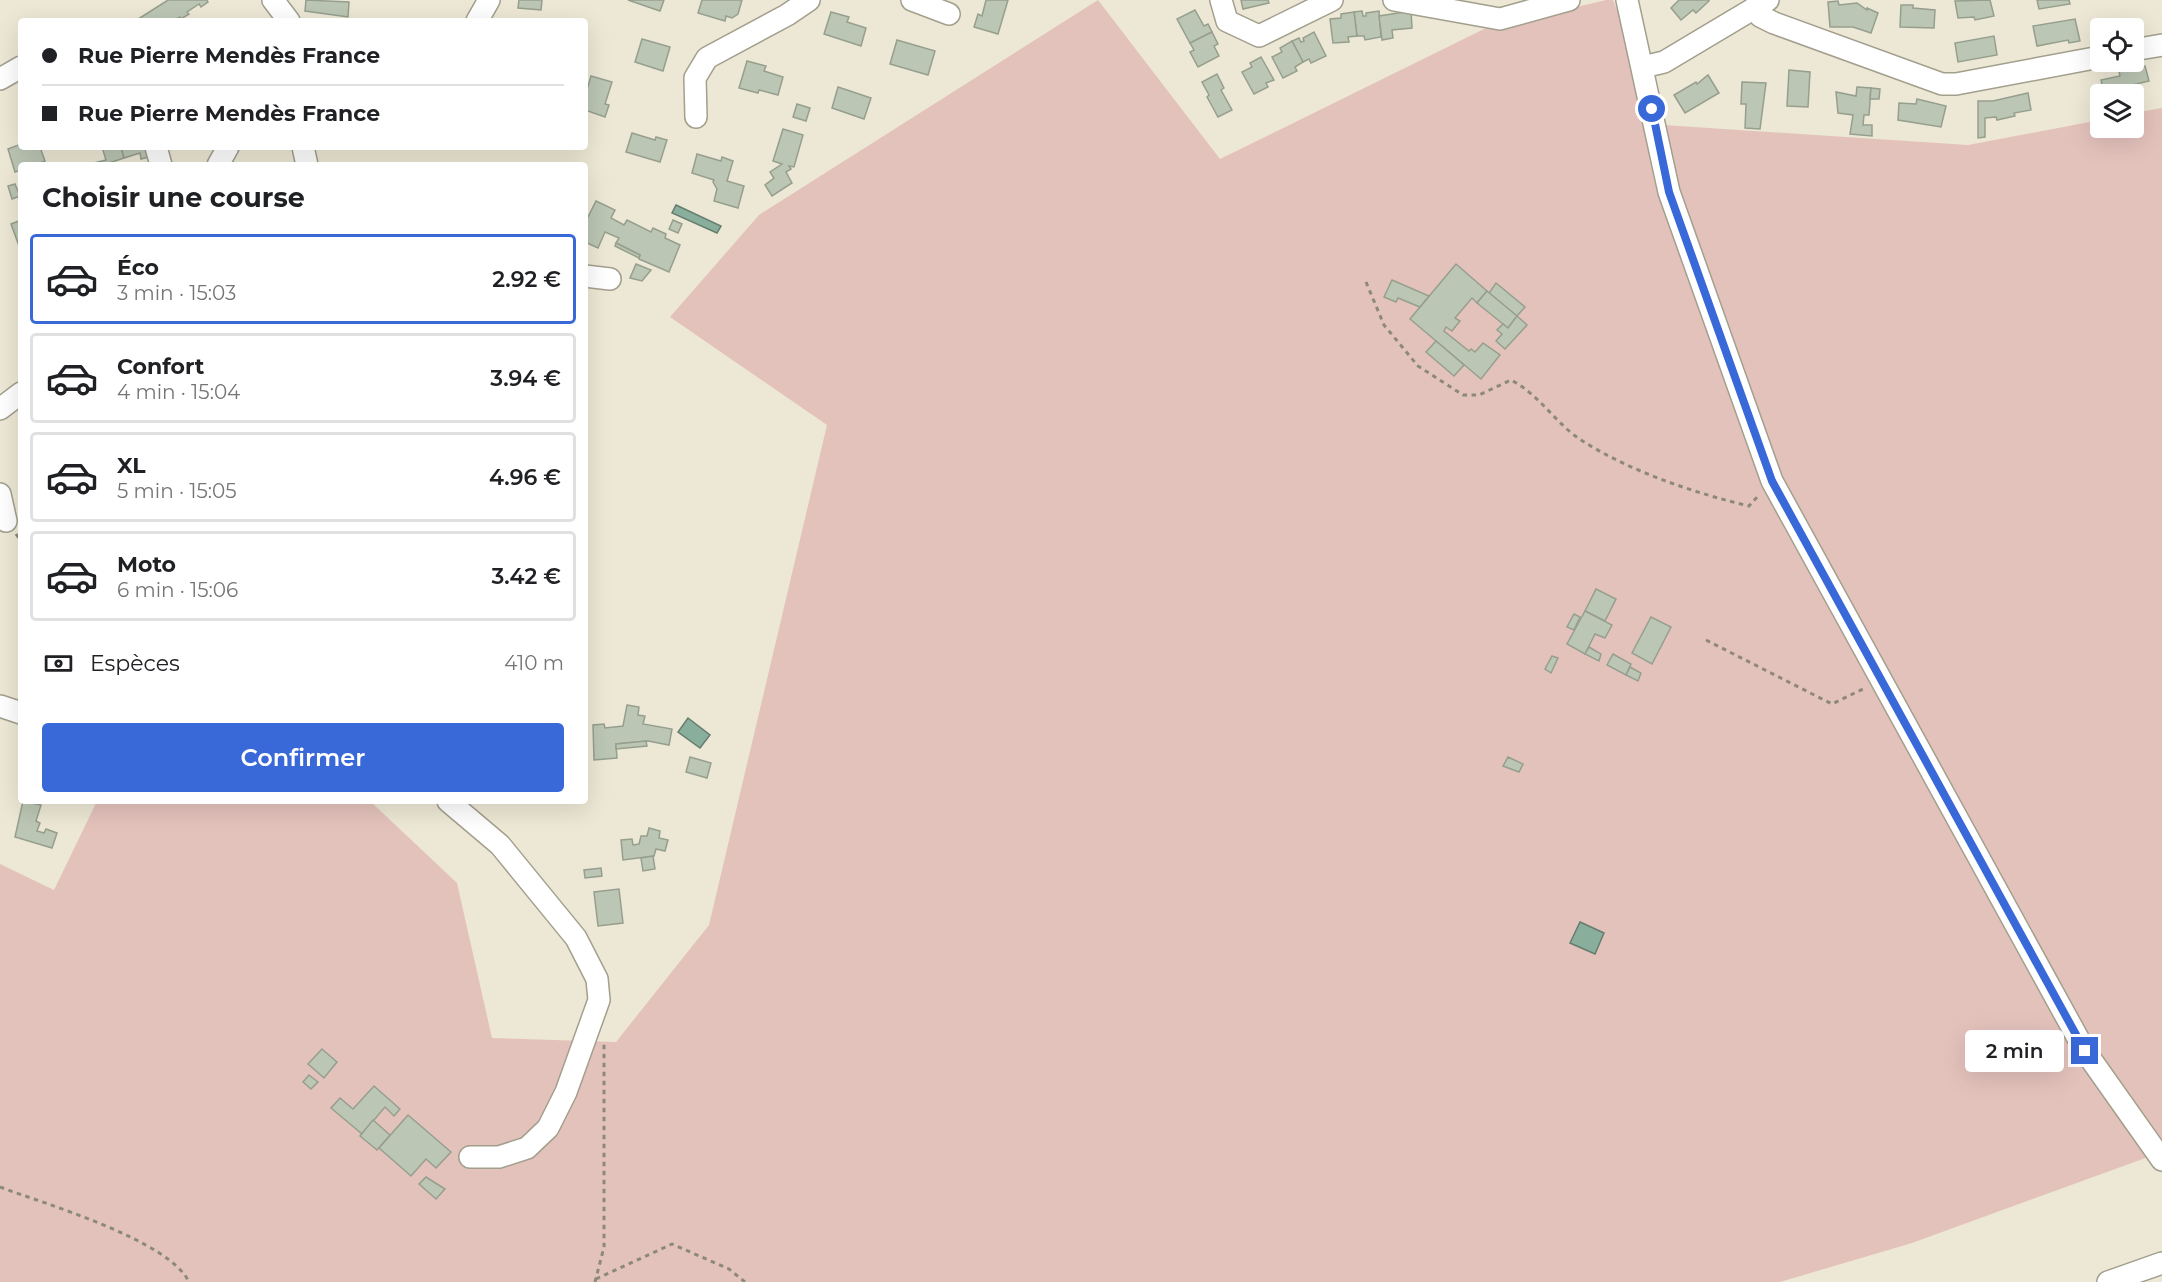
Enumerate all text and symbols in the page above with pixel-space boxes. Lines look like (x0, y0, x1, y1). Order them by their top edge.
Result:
map controls (2090, 18, 2144, 138)
button: locate (2090, 18, 2144, 72)
text: Rue Pierre Mendès France (78, 42, 380, 69)
button: layers (2090, 84, 2144, 138)
route start (1638, 95, 1665, 122)
text: Rue Pierre Mendès France (78, 100, 380, 127)
text: Choisir une course (42, 181, 305, 214)
icon: car (45, 252, 99, 306)
text: Éco (117, 254, 159, 281)
text: 2.92 € (492, 266, 561, 293)
text: 3 min · 15:03 (117, 281, 236, 305)
icon: car (45, 351, 99, 405)
text: Confort (117, 353, 204, 380)
text: 3.94 € (490, 365, 561, 392)
text: 4 min · 15:04 (117, 380, 240, 404)
icon: car (45, 450, 99, 504)
text: XL (117, 452, 146, 479)
text: 4.96 € (489, 464, 561, 491)
text: 5 min · 15:05 (117, 479, 237, 503)
icon: car (45, 549, 99, 603)
text: Moto (117, 551, 176, 578)
text: 3.42 € (491, 563, 561, 590)
text: 6 min · 15:06 (117, 578, 238, 602)
icon: cash (42, 647, 75, 680)
text: Espèces (90, 650, 180, 677)
text: 410 m (504, 651, 564, 675)
button: Confirmer (42, 723, 564, 792)
callout: 2 min (1965, 1030, 2064, 1072)
route end (2071, 1037, 2098, 1064)
text: 2 min (1986, 1039, 2043, 1063)

